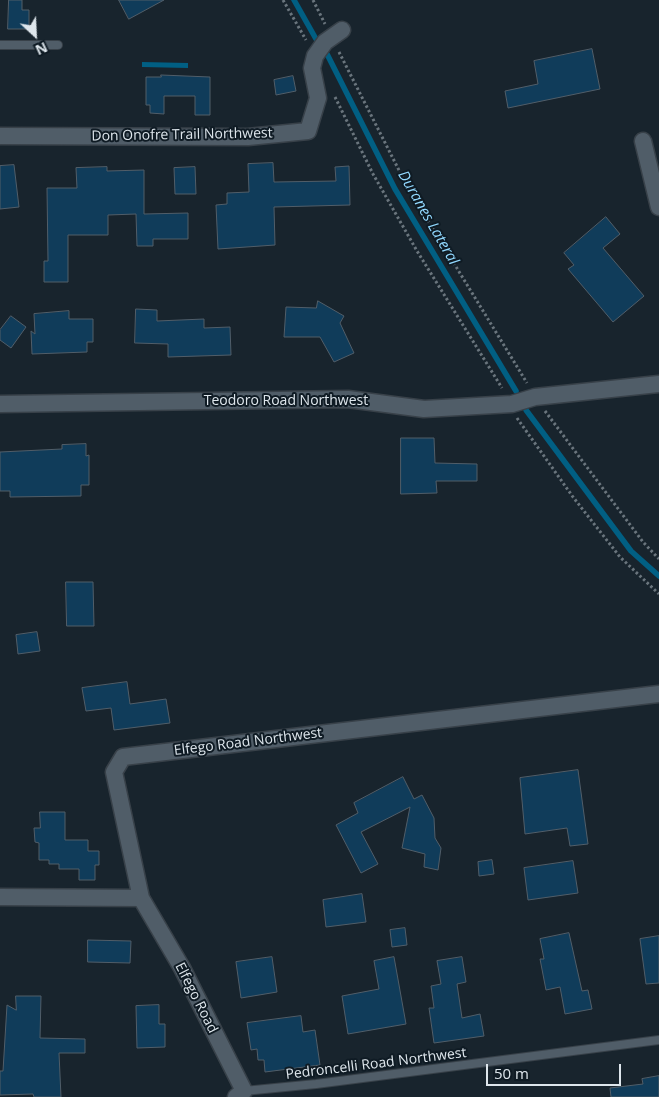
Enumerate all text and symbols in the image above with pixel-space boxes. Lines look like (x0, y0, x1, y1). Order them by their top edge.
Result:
north arrow (10, 10, 60, 60)
text: N (32, 38, 51, 60)
street label: Don Onofre Trail Northwest (91, 125, 273, 145)
water label: Duranes Lateral (394, 168, 462, 268)
street label: Teodoro Road Northwest (204, 393, 368, 409)
street label: Elfego Road Northwest (173, 725, 323, 759)
street label: Elfego Road (171, 960, 221, 1036)
street label: Pedroncelli Road Northwest (285, 1045, 467, 1083)
scale bar (489, 1054, 624, 1086)
text: 50 m (494, 1063, 529, 1083)

